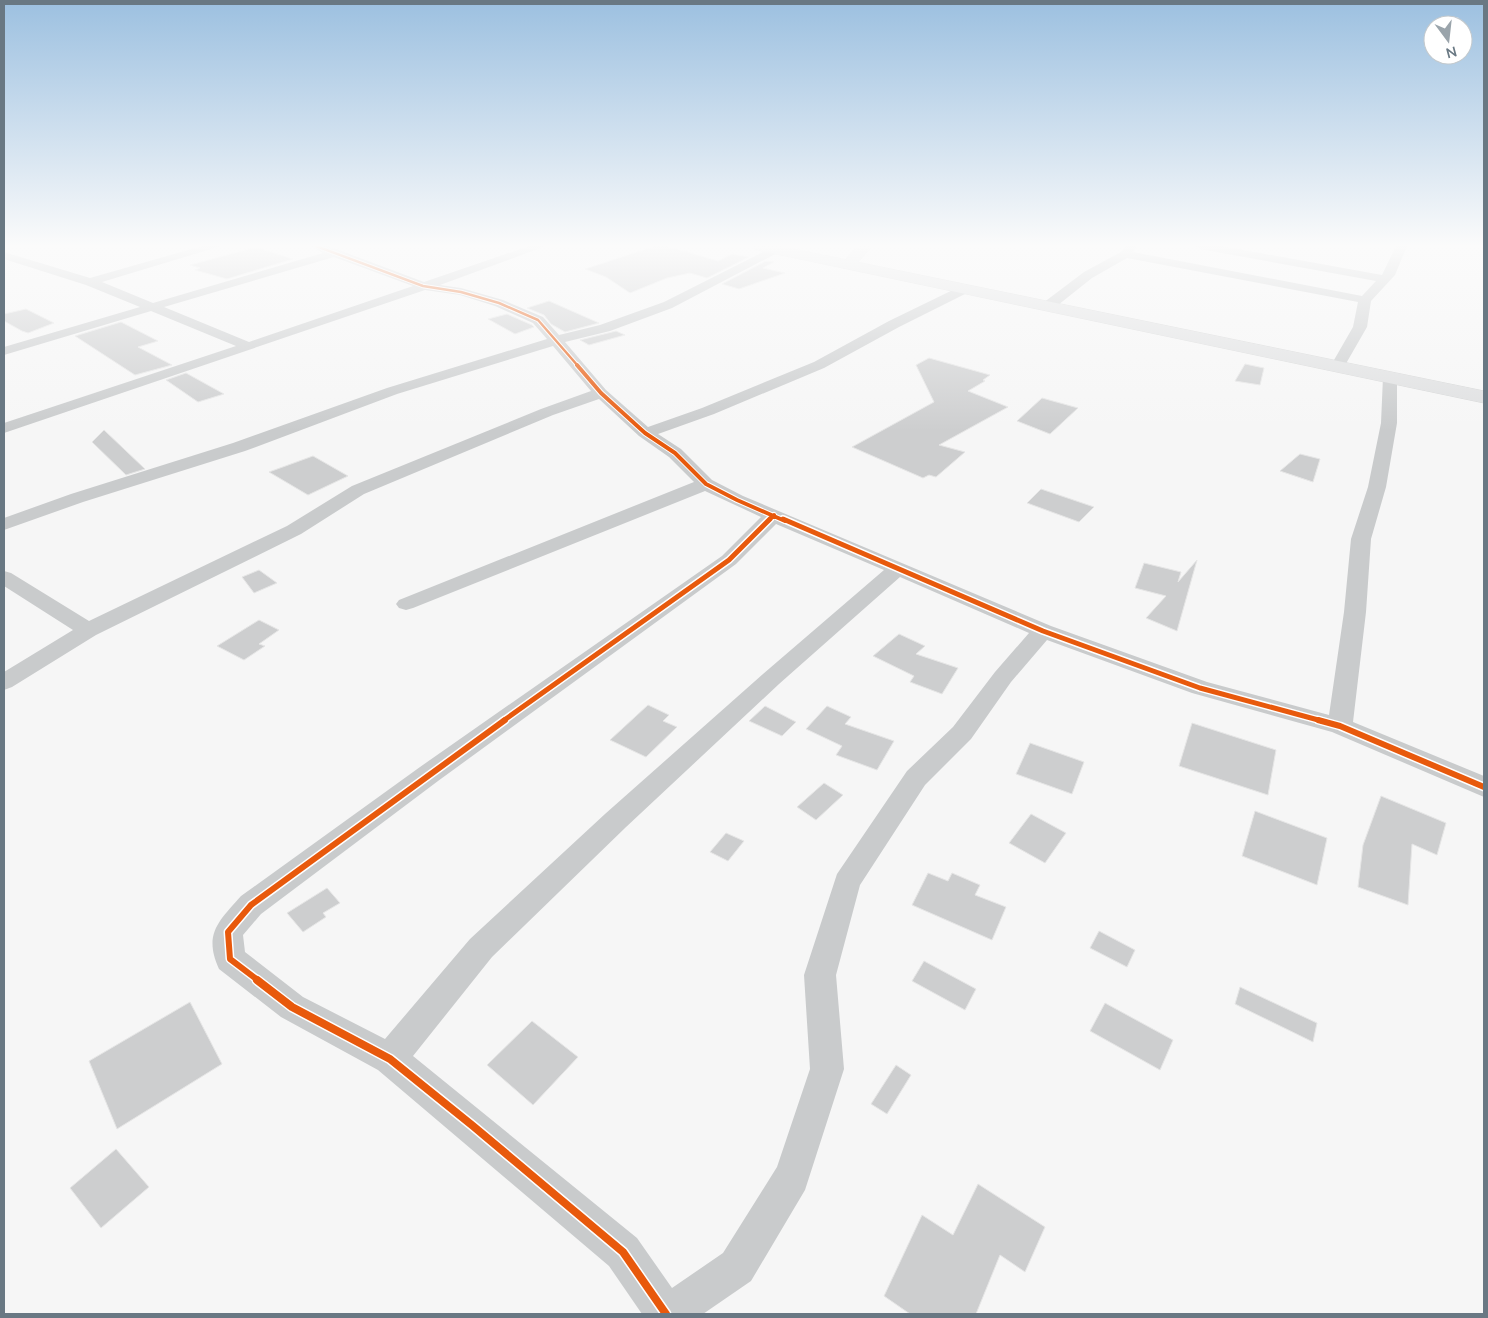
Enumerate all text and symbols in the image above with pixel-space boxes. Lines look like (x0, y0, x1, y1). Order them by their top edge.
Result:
north arrow (1423, 15, 1473, 65)
text: N (1444, 42, 1459, 63)

